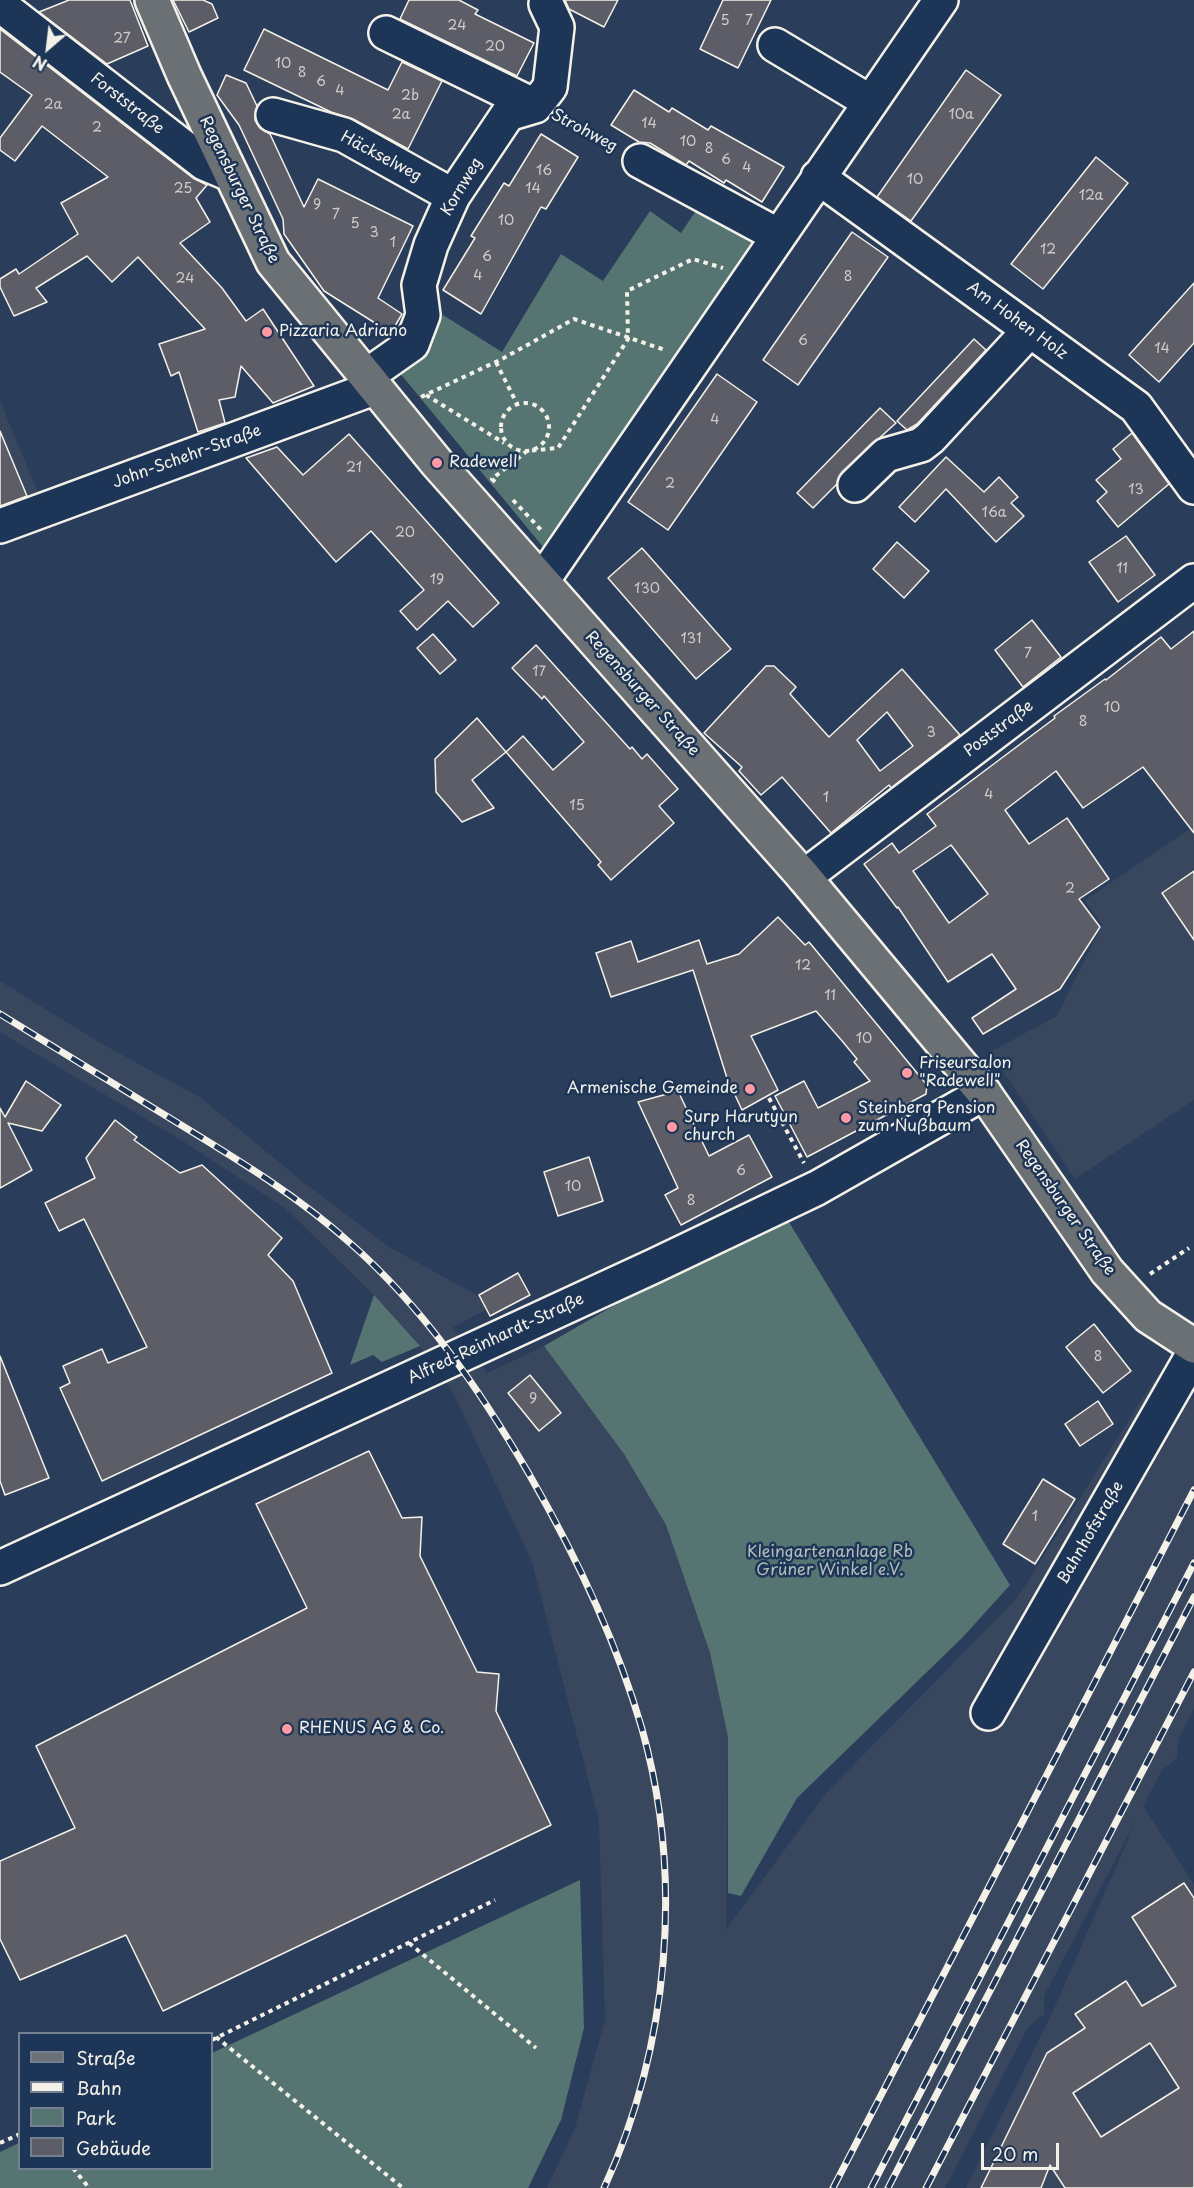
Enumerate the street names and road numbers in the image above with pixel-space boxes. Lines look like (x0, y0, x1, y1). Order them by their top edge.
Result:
street label: Forststraße (86, 69, 168, 139)
street label: Strohweg (547, 105, 621, 157)
street label: Regensburger Straße (195, 113, 283, 267)
street label: Häckselweg (337, 128, 425, 186)
street label: Kornweg (437, 154, 487, 220)
street label: Am Hohen Holz (963, 278, 1071, 364)
street label: John-Schehr-Straße (110, 421, 264, 493)
street label: Regensburger Straße (581, 628, 703, 760)
street label: Poststraße (961, 697, 1037, 761)
street label: Regensburger Straße (1011, 1137, 1119, 1279)
street label: Alfred-Reinhardt-Straße (405, 1290, 587, 1388)
street label: Bahnhofstraße (1054, 1478, 1128, 1588)

